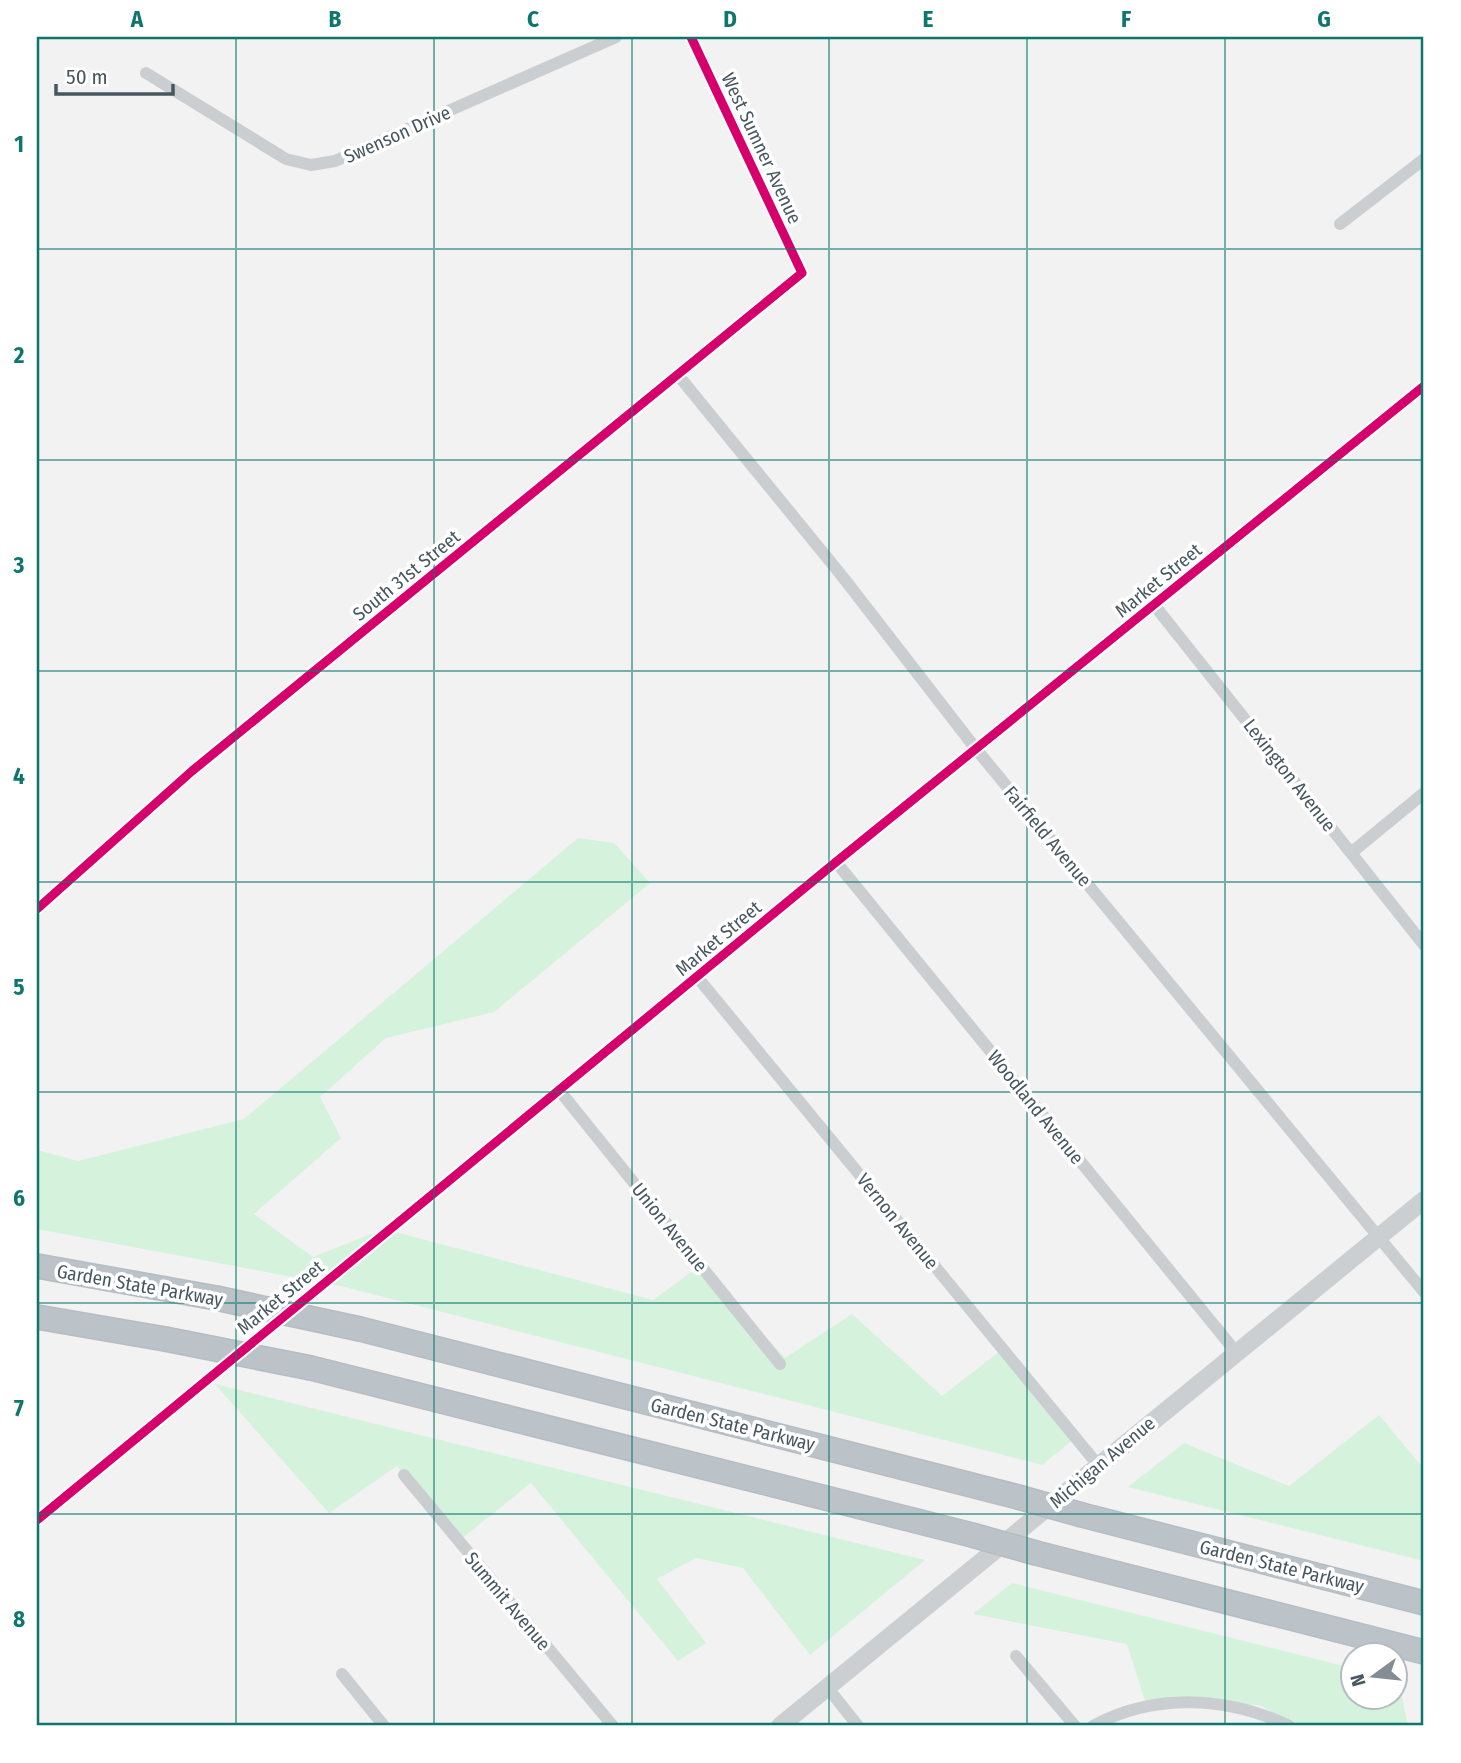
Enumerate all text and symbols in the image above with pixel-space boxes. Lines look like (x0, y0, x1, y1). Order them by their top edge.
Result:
text: A (130, 5, 144, 33)
text: B (329, 5, 342, 33)
text: C (527, 5, 539, 33)
text: D (723, 5, 737, 33)
text: E (923, 5, 934, 33)
text: F (1121, 5, 1131, 33)
text: G (1317, 5, 1331, 33)
scale bar (56, 52, 173, 96)
text: 50 m (66, 64, 108, 90)
street label: West Sumner Avenue (717, 69, 807, 227)
street label: Swenson Drive (340, 101, 454, 168)
text: 1 (14, 130, 24, 158)
text: 2 (13, 341, 25, 369)
street label: South 31st Street (348, 525, 465, 626)
street label: Market Street (1110, 538, 1207, 622)
text: 3 (13, 551, 25, 579)
street label: Lexington Avenue (1238, 714, 1341, 836)
text: 4 (13, 762, 25, 790)
street label: Fairfield Avenue (999, 781, 1096, 891)
street label: Market Street (671, 895, 767, 981)
text: 5 (13, 973, 25, 1001)
street label: Woodland Avenue (983, 1046, 1089, 1169)
street label: Vernon Avenue (852, 1169, 943, 1274)
street label: Union Avenue (627, 1178, 712, 1276)
text: 6 (13, 1184, 25, 1212)
street label: Market Street (232, 1255, 329, 1339)
street label: Garden State Parkway (55, 1260, 225, 1312)
street label: Garden State Parkway (648, 1393, 818, 1456)
text: 7 (14, 1394, 24, 1422)
street label: Michigan Avenue (1045, 1412, 1160, 1513)
street label: Garden State Parkway (1197, 1535, 1367, 1598)
street label: Summit Avenue (460, 1548, 555, 1655)
text: 8 (13, 1605, 25, 1633)
north arrow (1338, 1640, 1408, 1710)
text: N (1345, 1672, 1371, 1689)

